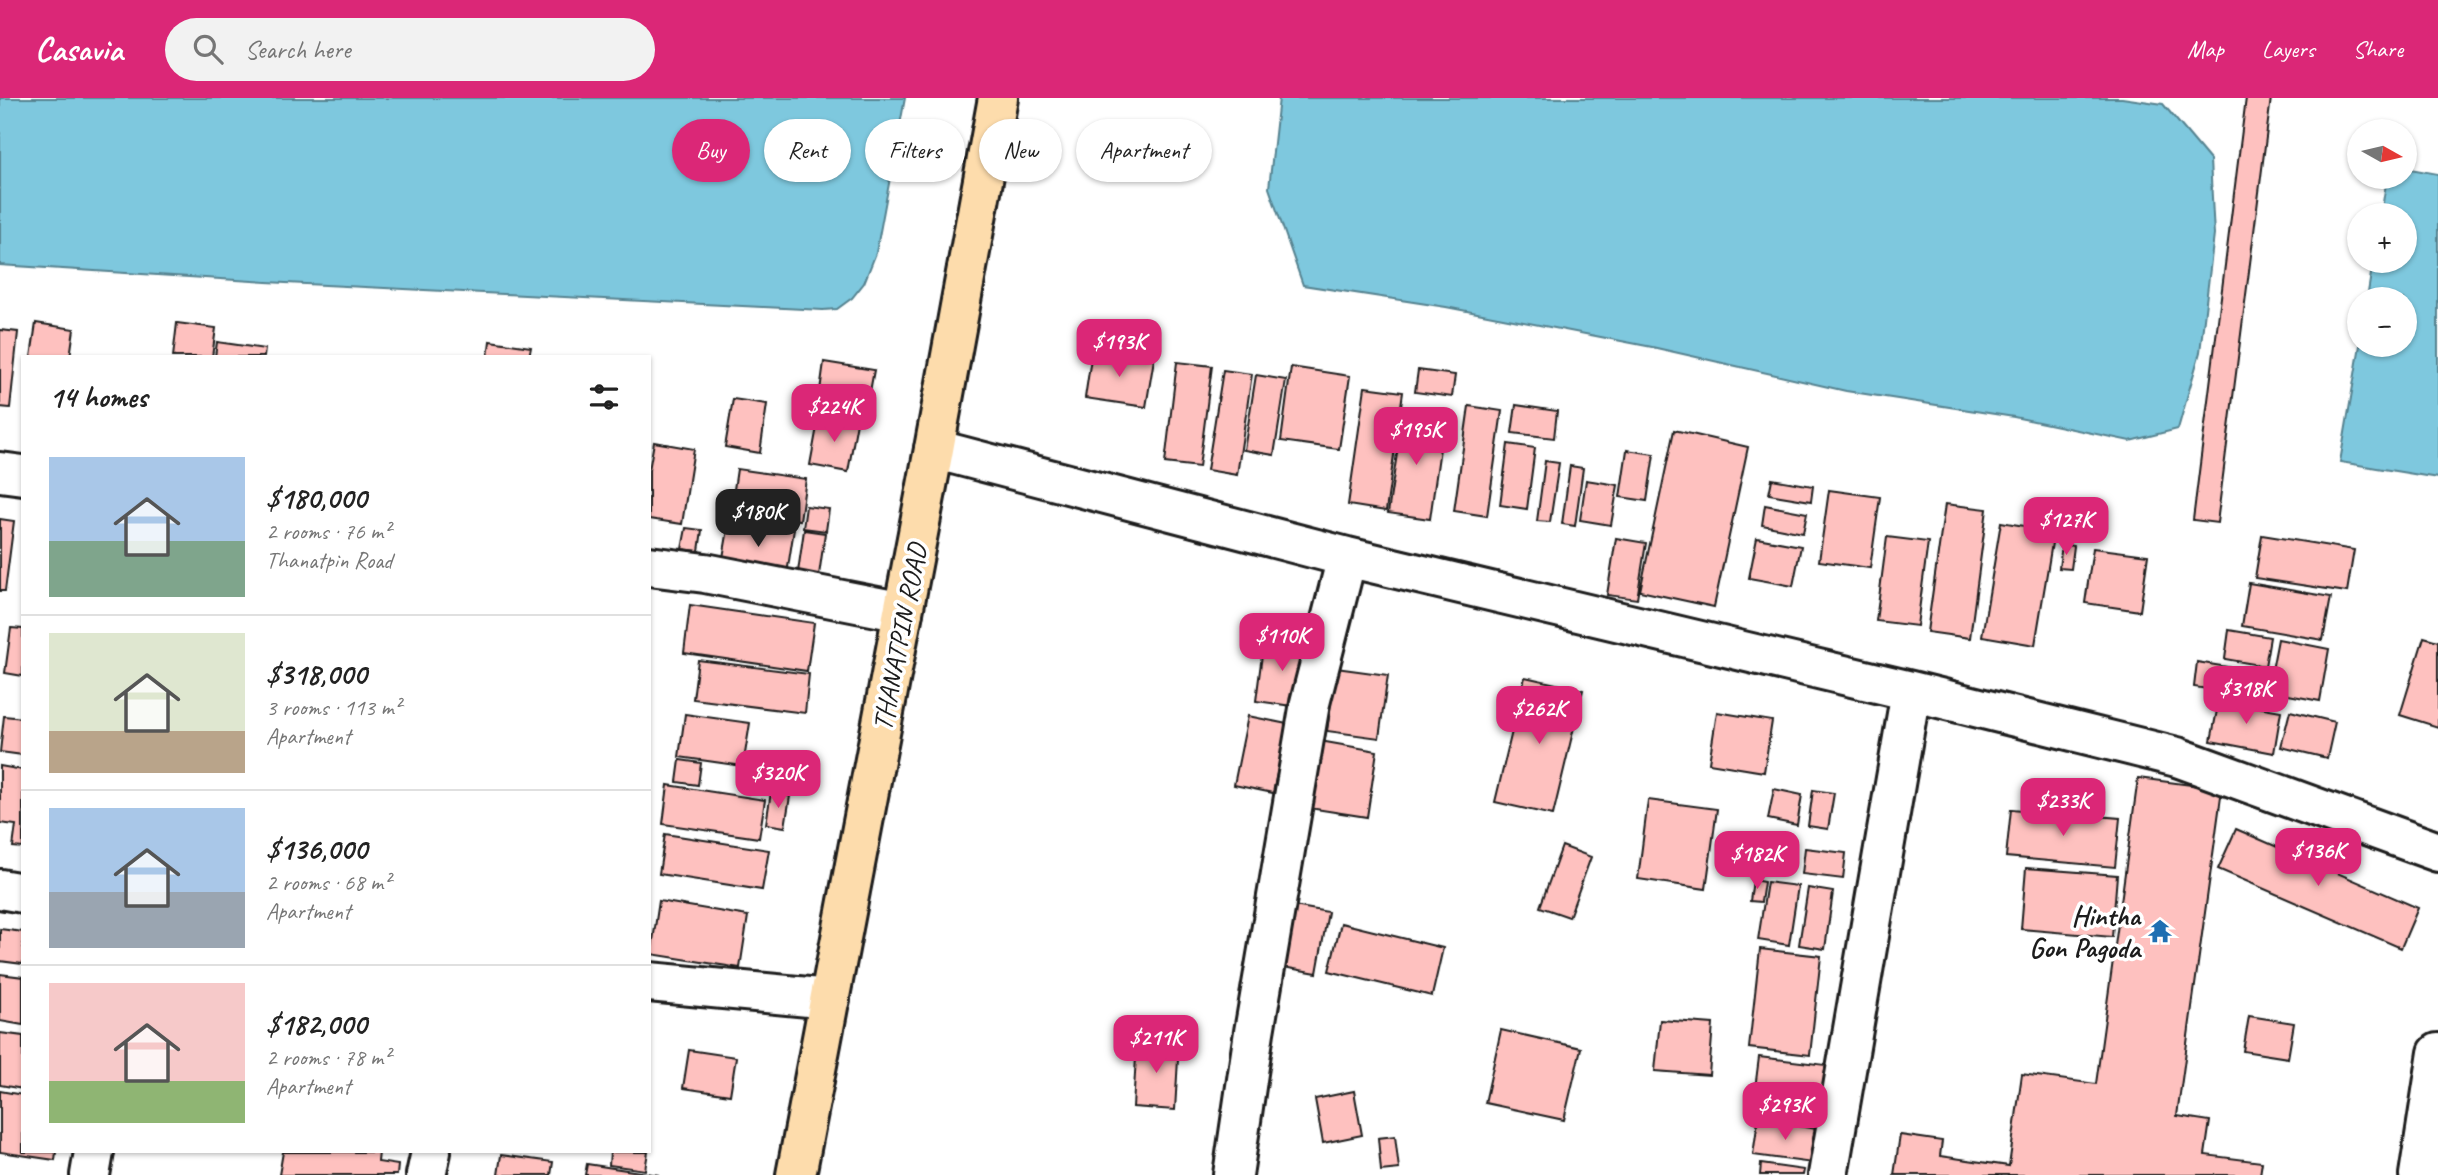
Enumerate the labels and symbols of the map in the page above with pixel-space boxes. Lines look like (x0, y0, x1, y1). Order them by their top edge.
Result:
north arrow (2347, 119, 2417, 189)
pin: $193K (1070, 320, 1168, 379)
pin: $224K (785, 384, 883, 444)
pin: $195K (1367, 408, 1465, 467)
pin: $180K (709, 490, 807, 549)
pin: $127K (2017, 498, 2115, 557)
street label: THANATPIN ROAD (864, 539, 935, 734)
pin: $110K (1233, 614, 1331, 673)
pin: $318K (2197, 666, 2295, 726)
pin: $262K (1490, 686, 1588, 746)
pin: $320K (729, 750, 827, 810)
pin: $233K (2014, 778, 2112, 838)
pin: $136K (2269, 828, 2367, 888)
pin: $182K (1708, 832, 1806, 891)
place label: Hintha Gon Pagoda (2029, 898, 2143, 965)
temple icon: Hintha Gon Pagoda (2146, 917, 2174, 945)
pin: $211K (1107, 1016, 1205, 1075)
pin: $293K (1736, 1082, 1834, 1142)

